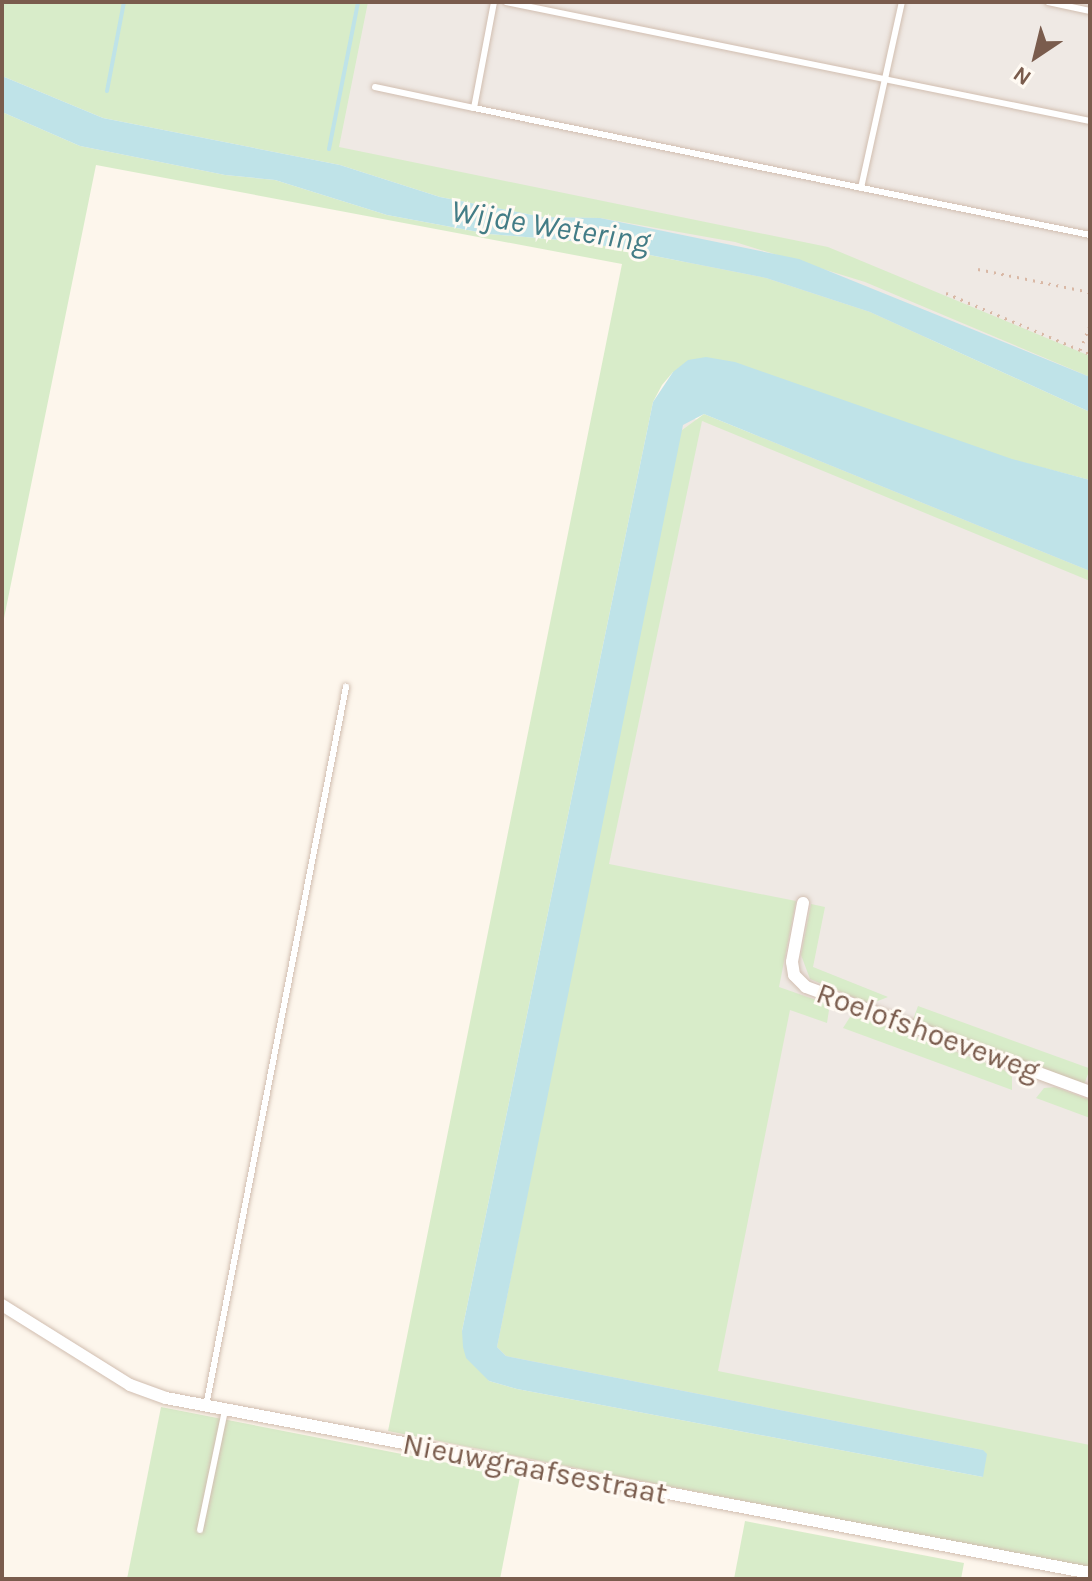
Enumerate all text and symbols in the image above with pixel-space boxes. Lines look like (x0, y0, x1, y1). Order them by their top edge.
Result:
north arrow (996, 16, 1076, 96)
text: N (1008, 60, 1036, 91)
water label: Wijde Wetering (448, 192, 652, 262)
street label: Roelofshoeveweg (812, 975, 1044, 1089)
street label: Nieuwgraafsestraat (400, 1426, 670, 1512)

